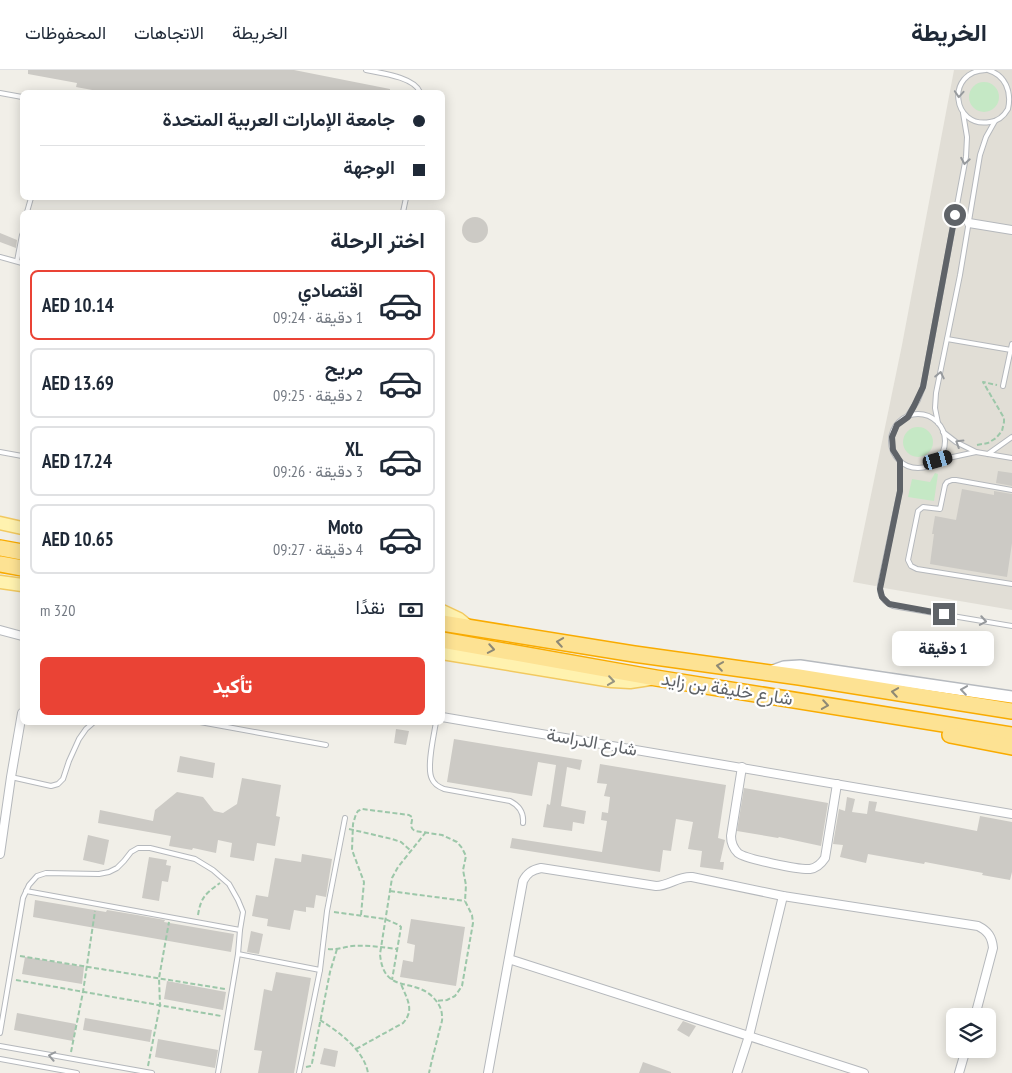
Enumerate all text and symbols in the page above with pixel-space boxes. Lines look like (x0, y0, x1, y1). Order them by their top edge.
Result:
text: الخريطة (911, 17, 987, 48)
text: المحفوظات (25, 21, 106, 44)
text: الاتجاهات (134, 21, 204, 44)
text: الخريطة (232, 21, 288, 44)
one-way arrow (954, 91, 965, 99)
text: جامعة الإمارات العربية المتحدة (163, 107, 395, 131)
text: الوجهة (343, 155, 395, 179)
one-way arrow (960, 157, 971, 165)
route start (944, 204, 966, 226)
text: اختر الرحلة (330, 226, 425, 254)
text: اقتصادي (298, 278, 363, 302)
icon: car (378, 283, 423, 328)
text: AED 10.14 (42, 293, 114, 317)
text: 1 دقيقة · 09:24 (273, 307, 363, 327)
text: مريح (325, 356, 363, 380)
icon: car (378, 361, 423, 406)
one-way arrow (934, 370, 945, 379)
text: AED 13.69 (42, 371, 114, 395)
text: 2 دقيقة · 09:25 (273, 385, 363, 405)
text: XL (345, 437, 363, 461)
icon: car (378, 439, 423, 484)
one-way arrow (955, 439, 964, 449)
text: AED 17.24 (42, 449, 112, 473)
car (921, 449, 954, 471)
text: 3 دقيقة · 09:26 (273, 461, 363, 481)
text: Moto (328, 515, 363, 539)
icon: car (378, 517, 423, 562)
text: AED 10.65 (42, 527, 114, 551)
text: 4 دقيقة · 09:27 (273, 539, 363, 559)
text: نقدًا (356, 595, 385, 619)
icon: cash (397, 596, 425, 624)
text: 320 m (40, 600, 75, 620)
route end (933, 603, 955, 625)
one-way arrow (979, 615, 988, 625)
callout: 1 دقيقة (893, 632, 995, 666)
one-way arrow (555, 637, 564, 647)
text: 1 دقيقة (919, 638, 967, 658)
one-way arrow (486, 643, 495, 653)
button: تأكيد (40, 657, 425, 715)
one-way arrow (716, 661, 725, 671)
street label: شارع خليفة بن زايد (660, 667, 794, 711)
one-way arrow (608, 675, 616, 686)
one-way arrow (959, 685, 967, 696)
one-way arrow (890, 688, 899, 698)
one-way arrow (821, 699, 830, 709)
street label: شارع الدراسة (545, 722, 639, 762)
map controls (946, 1008, 996, 1058)
button: layers (946, 1008, 996, 1058)
one-way arrow (48, 1052, 57, 1062)

